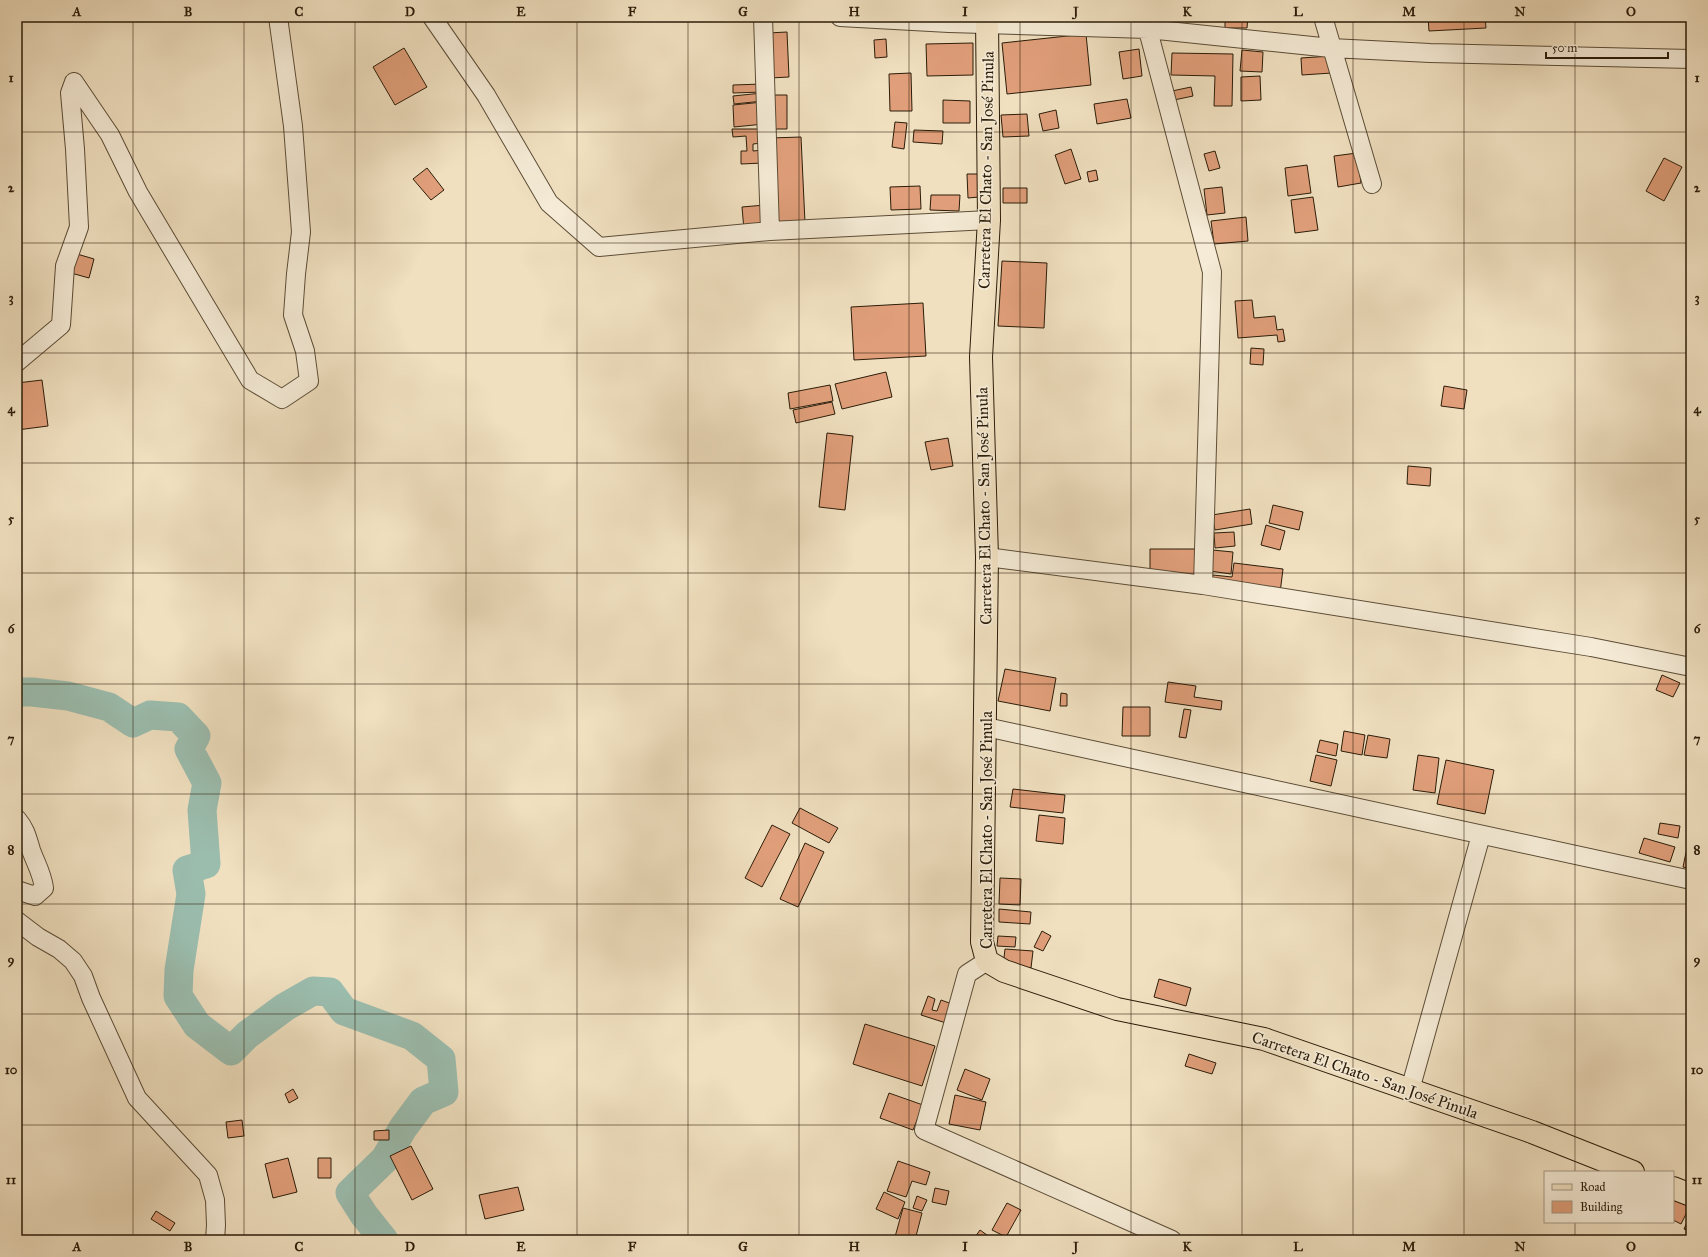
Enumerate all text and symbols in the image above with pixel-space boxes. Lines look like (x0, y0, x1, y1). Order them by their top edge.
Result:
text: A (72, 4, 82, 20)
text: B (184, 4, 193, 20)
text: C (295, 4, 304, 20)
text: D (405, 4, 415, 20)
text: E (516, 4, 526, 20)
text: F (628, 4, 637, 20)
text: G (738, 4, 748, 20)
text: H (848, 4, 860, 20)
text: I (962, 4, 968, 20)
text: J (1071, 4, 1079, 20)
text: K (1182, 4, 1192, 20)
text: L (1293, 4, 1303, 20)
text: M (1402, 4, 1416, 20)
text: N (1514, 4, 1526, 20)
text: O (1626, 4, 1636, 20)
scale bar (1546, 34, 1668, 60)
text: 50 m (1552, 41, 1577, 55)
street label: Carretera El Chato - San José Pinula (974, 51, 999, 289)
text: 1 (8, 70, 14, 86)
text: 1 (1694, 70, 1700, 86)
text: 2 (8, 180, 15, 196)
text: 2 (1694, 180, 1701, 196)
text: 3 (8, 290, 14, 306)
text: 3 (1694, 290, 1700, 306)
street label: Carretera El Chato - San José Pinula (972, 387, 997, 625)
text: 4 (7, 401, 15, 417)
text: 4 (1693, 401, 1701, 417)
text: 5 (8, 511, 15, 527)
text: 5 (1694, 511, 1701, 527)
text: 6 (8, 621, 16, 637)
text: 6 (1694, 621, 1702, 637)
street label: Carretera El Chato - San José Pinula (977, 711, 997, 949)
text: 7 (8, 731, 15, 747)
text: 7 (1694, 731, 1701, 747)
text: 8 (8, 842, 15, 858)
text: 8 (1694, 842, 1701, 858)
text: 9 (8, 952, 15, 968)
text: 9 (1694, 952, 1701, 968)
street label: Carretera El Chato - San José Pinula (1249, 1027, 1481, 1124)
text: 10 (5, 1062, 18, 1078)
text: 10 (1691, 1062, 1704, 1078)
legend (1544, 1171, 1674, 1223)
text: 11 (6, 1172, 16, 1188)
text: 11 (1692, 1172, 1702, 1188)
text: Road (1580, 1180, 1606, 1194)
text: Building (1580, 1200, 1623, 1215)
text: A (72, 1239, 82, 1255)
text: B (184, 1239, 193, 1255)
text: C (295, 1239, 304, 1255)
text: D (405, 1239, 415, 1255)
text: E (516, 1239, 526, 1255)
text: F (628, 1239, 637, 1255)
text: G (738, 1239, 748, 1255)
text: H (848, 1239, 860, 1255)
text: I (962, 1239, 968, 1255)
text: J (1071, 1239, 1079, 1255)
text: K (1182, 1239, 1192, 1255)
text: L (1293, 1239, 1303, 1255)
text: M (1402, 1239, 1416, 1255)
text: N (1514, 1239, 1526, 1255)
text: O (1626, 1239, 1636, 1255)

